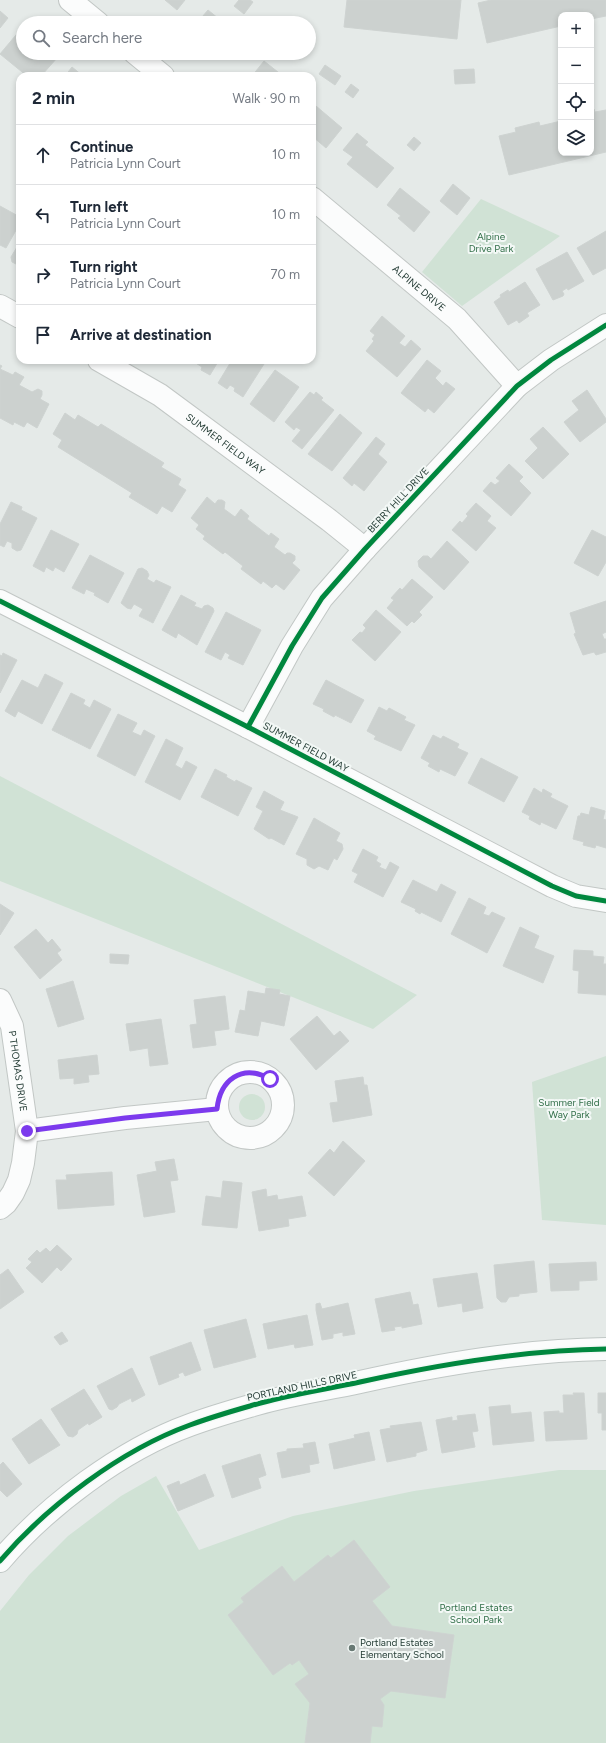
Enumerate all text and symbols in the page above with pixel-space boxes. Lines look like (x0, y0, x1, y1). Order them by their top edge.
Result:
map controls (558, 12, 594, 156)
button: + (558, 12, 594, 48)
search box (16, 16, 316, 60)
icon: search (30, 27, 52, 49)
text: Search here (62, 29, 142, 47)
button: − (558, 48, 594, 84)
button: locate (558, 84, 594, 120)
text: 2 min (32, 88, 75, 108)
text: Walk · 90 m (233, 91, 300, 106)
button: layers (558, 120, 594, 156)
text: Continue (70, 138, 133, 156)
icon: ahead (32, 144, 54, 166)
text: 10 m (272, 147, 300, 162)
text: Patricia Lynn Court (70, 156, 181, 171)
text: Turn left (70, 198, 128, 216)
icon: left (32, 204, 54, 226)
text: 10 m (272, 207, 300, 222)
text: Patricia Lynn Court (70, 216, 181, 231)
park label: Alpine Drive Park (469, 230, 513, 255)
text: Turn right (70, 258, 138, 276)
street label: ALPINE DRIVE (390, 262, 449, 314)
icon: right (32, 264, 54, 286)
text: 70 m (270, 267, 300, 282)
text: Patricia Lynn Court (70, 276, 181, 291)
icon: arrive (32, 324, 54, 346)
text: Arrive at destination (70, 326, 211, 344)
street label: SUMMER FIELD WAY (183, 410, 268, 477)
street label: BERRY HILL DRIVE (364, 464, 432, 535)
street label: SUMMER FIELD WAY (261, 719, 351, 775)
street label: P THOMAS DRIVE (6, 1030, 31, 1112)
route start (261, 1070, 279, 1088)
park label: Summer Field Way Park (538, 1096, 600, 1121)
route end (18, 1122, 36, 1140)
street label: PORTLAND HILLS DRIVE (246, 1368, 358, 1404)
park label: Portland Estates School Park (439, 1601, 513, 1626)
place label: Portland Estates Elementary School (360, 1636, 444, 1661)
marker: Portland Estates Elementary School (347, 1643, 357, 1653)

